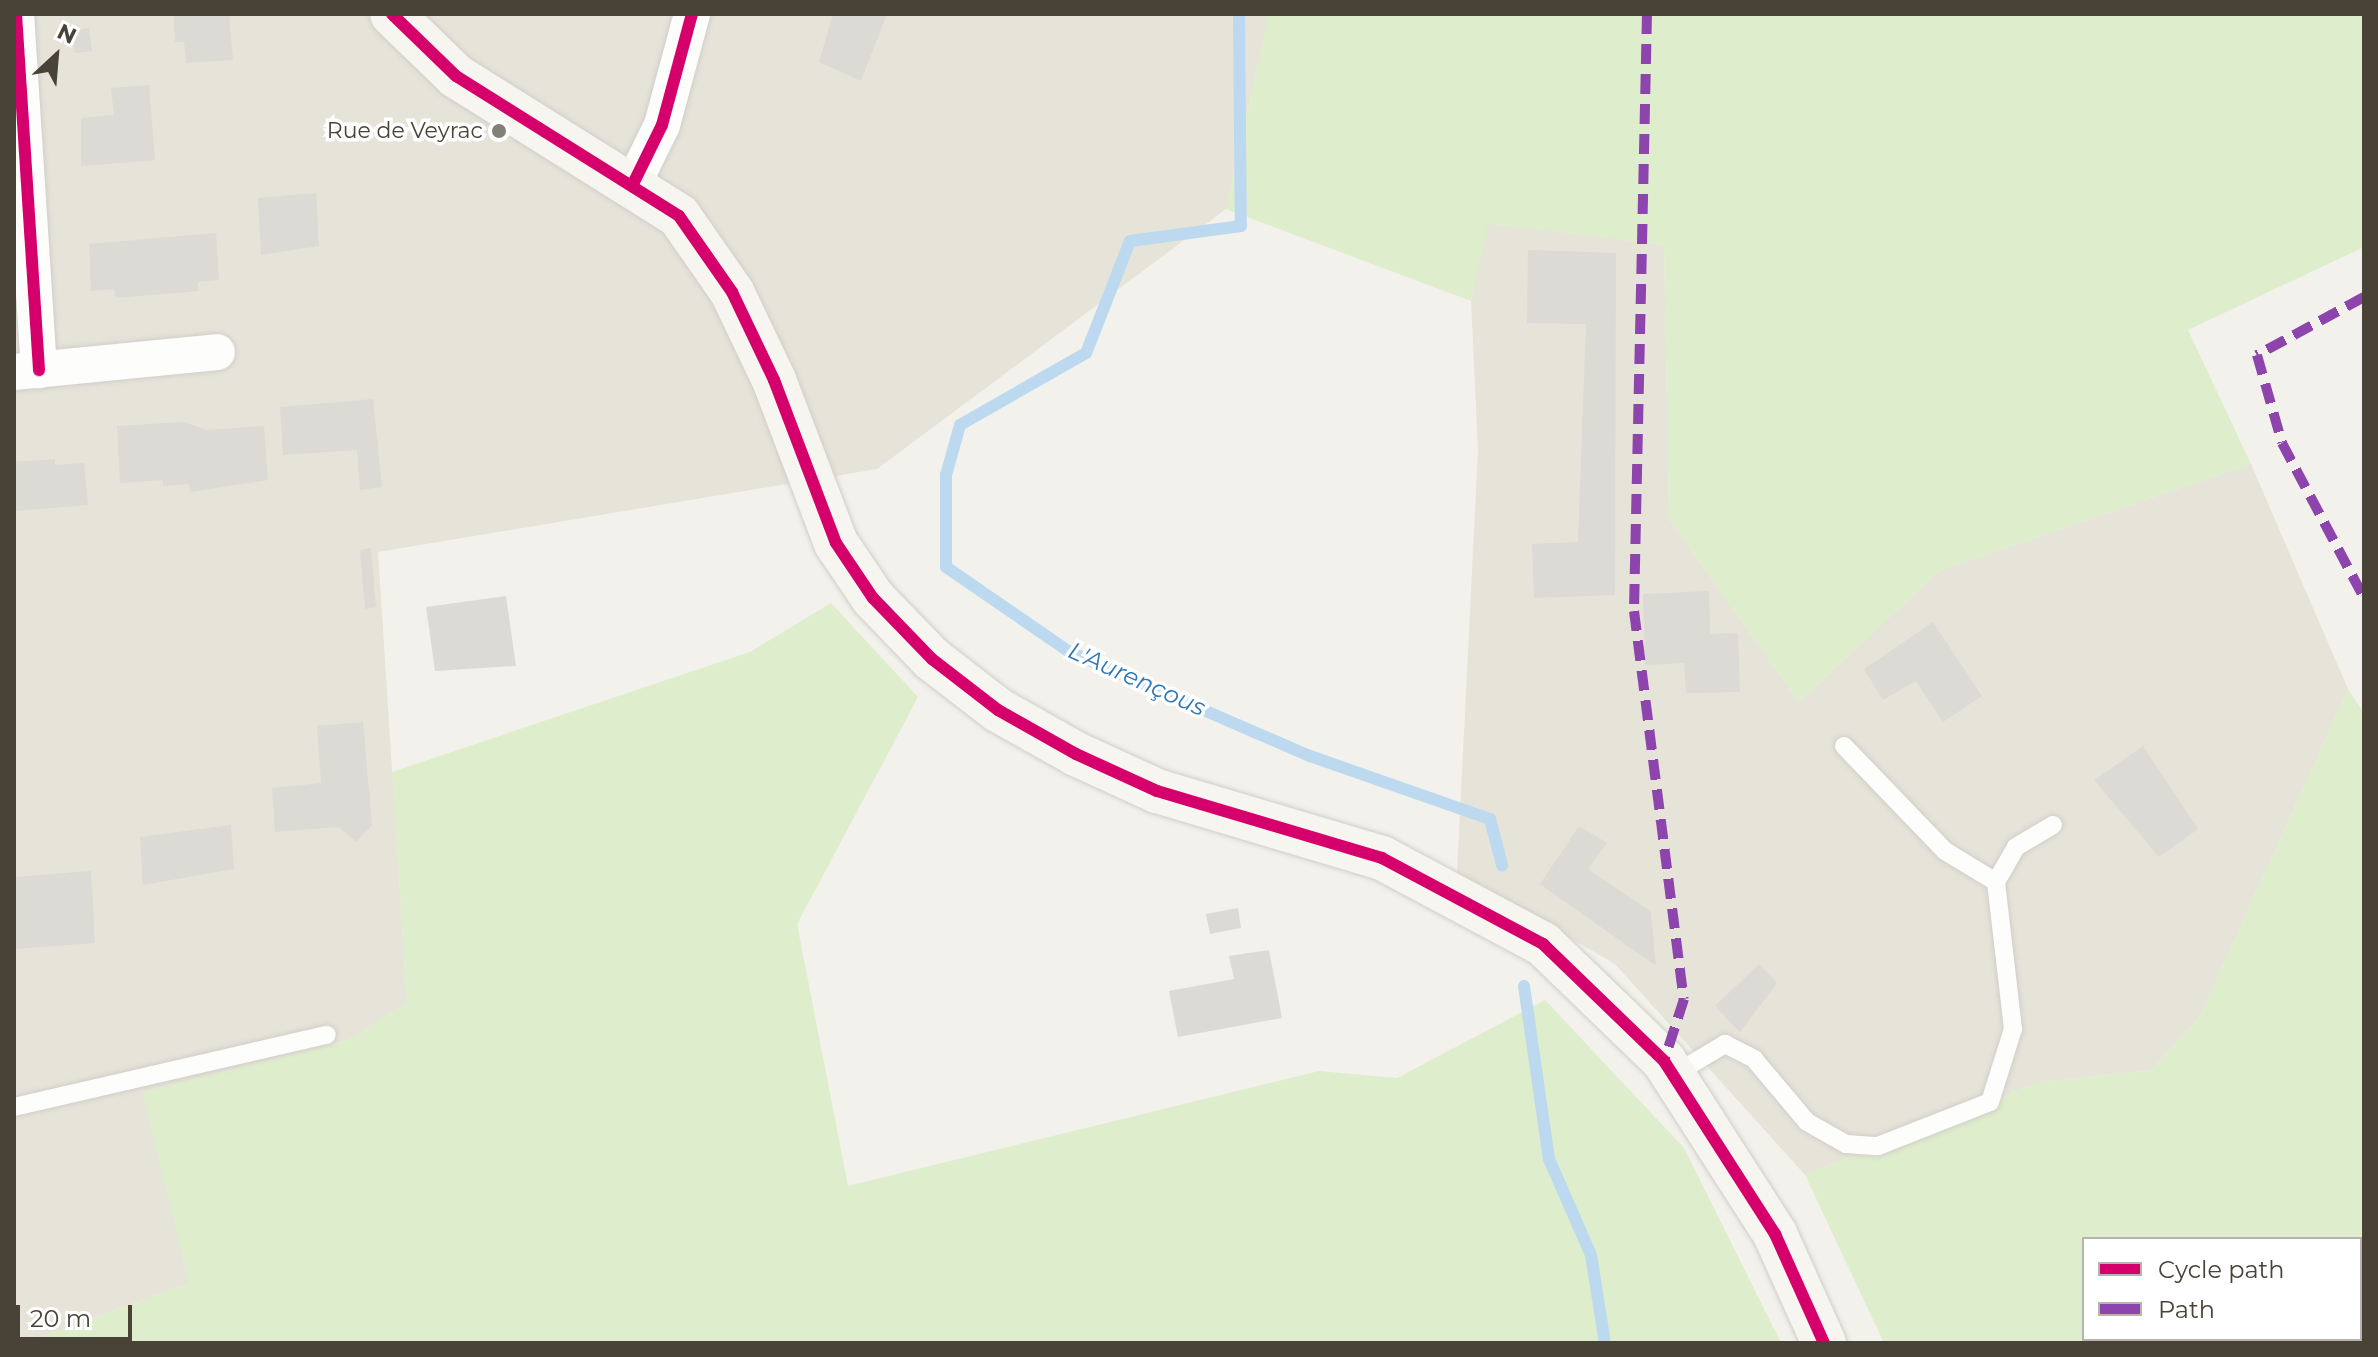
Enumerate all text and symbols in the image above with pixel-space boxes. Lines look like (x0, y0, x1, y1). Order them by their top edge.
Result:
north arrow (16, 16, 96, 96)
text: N (53, 18, 81, 50)
place label: Rue de Veyrac (327, 118, 483, 144)
marker: Rue de Veyrac (490, 122, 508, 140)
water label: L'Aurençous (1064, 636, 1210, 722)
legend (2082, 1237, 2362, 1341)
text: Cycle path (2158, 1255, 2285, 1284)
scale bar (20, 1289, 136, 1339)
text: Path (2158, 1295, 2215, 1324)
text: 20 m (30, 1304, 91, 1333)

